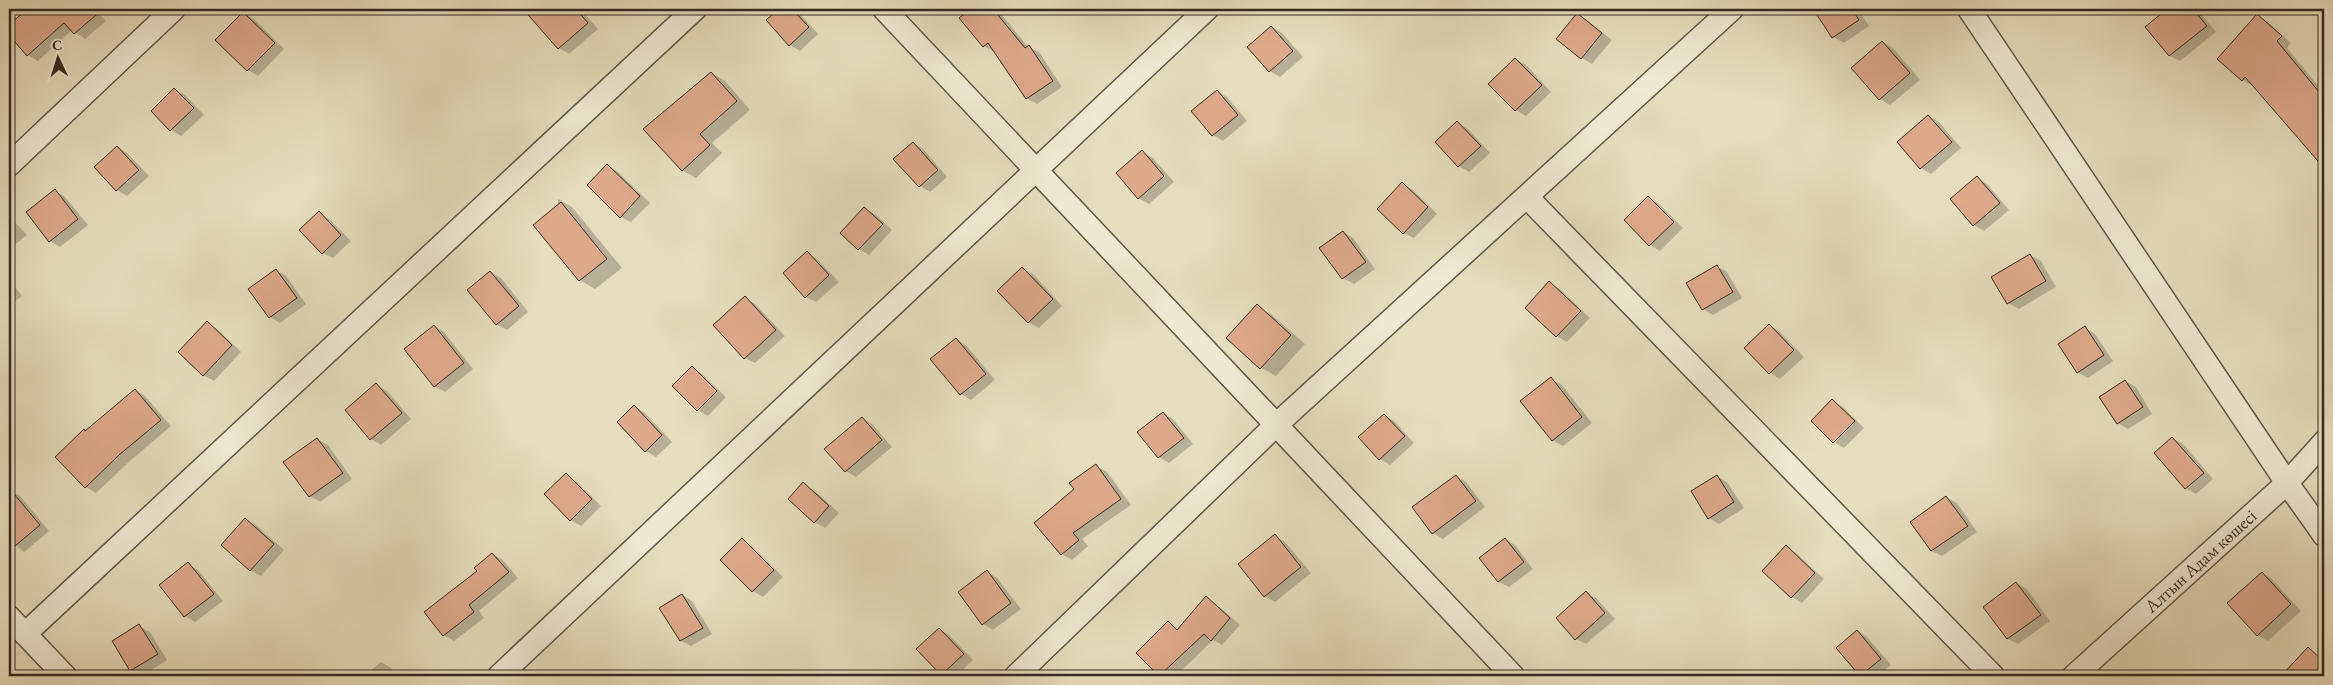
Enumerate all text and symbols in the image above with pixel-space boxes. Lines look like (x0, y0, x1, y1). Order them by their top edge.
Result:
north arrow (32, 32, 82, 82)
text: С (52, 36, 63, 54)
street label: Алтын Адам көшесі (2139, 504, 2262, 618)

